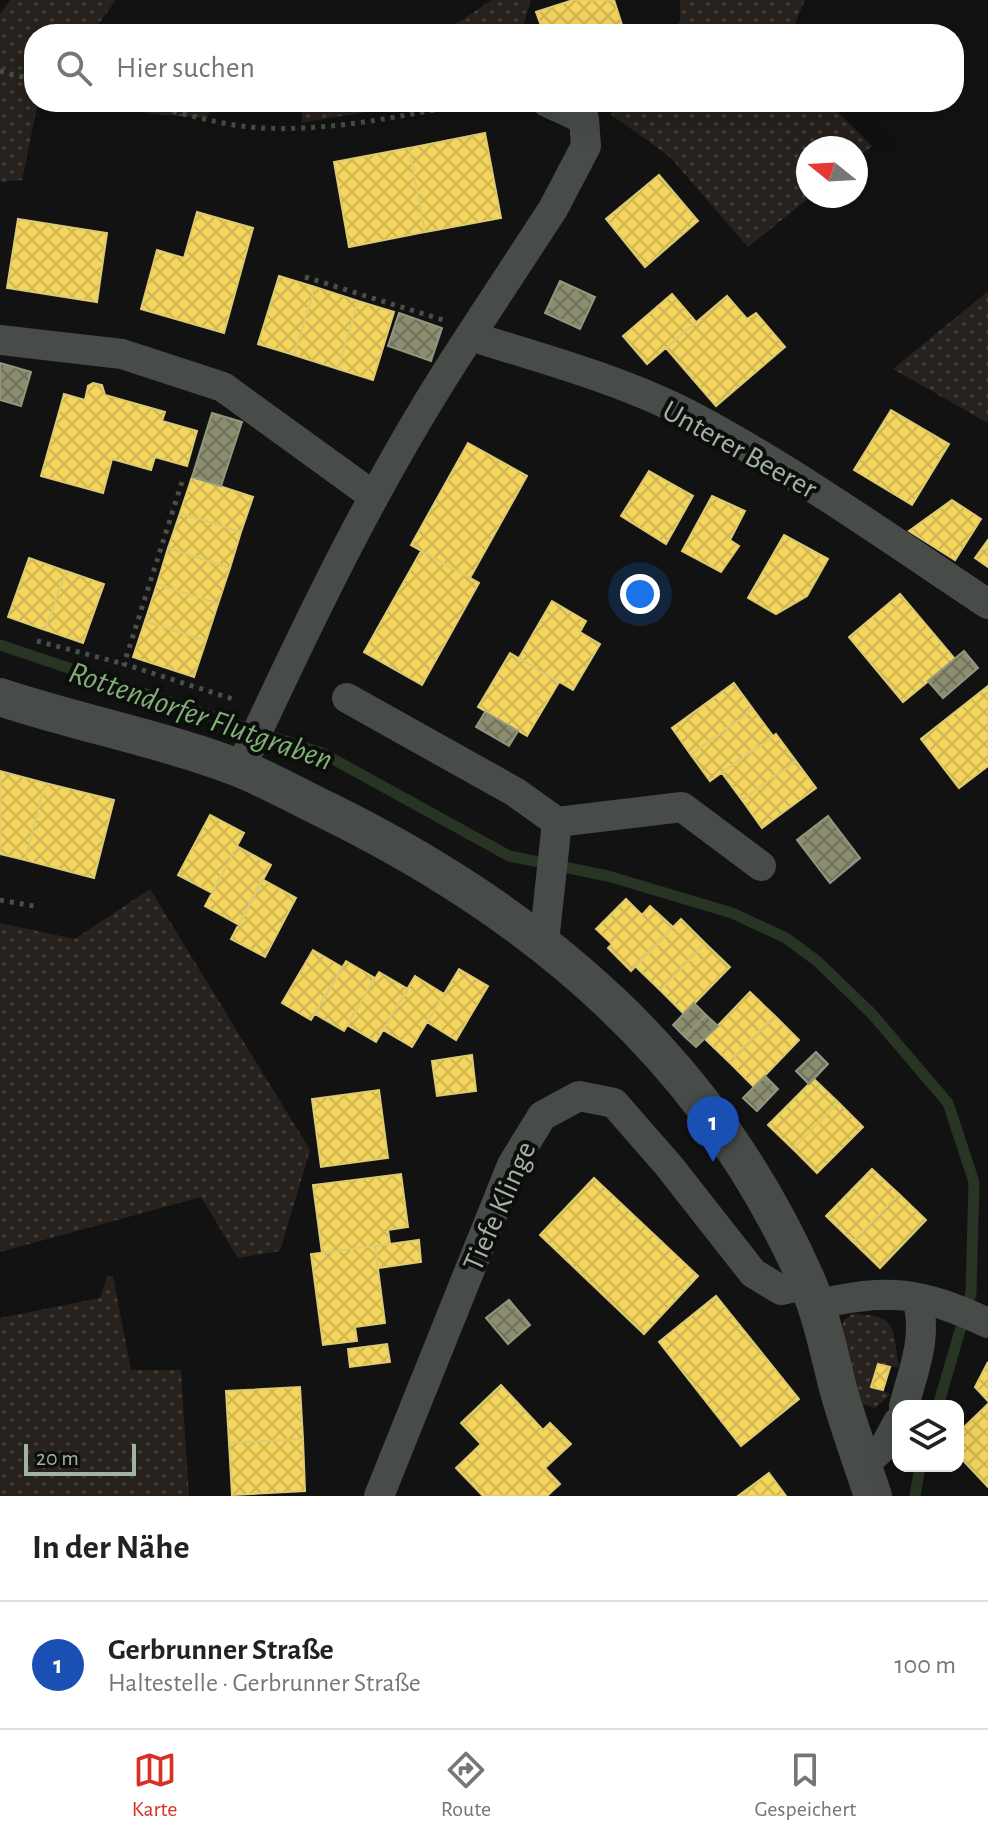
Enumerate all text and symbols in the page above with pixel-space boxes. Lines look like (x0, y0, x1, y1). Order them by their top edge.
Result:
search box (24, 24, 964, 112)
icon: search (52, 46, 96, 90)
text: Hier suchen (116, 53, 255, 83)
north arrow (796, 136, 868, 208)
street label: Unterer Beerer (657, 395, 822, 505)
your location (620, 574, 660, 614)
water label: Rottendorfer Flutgraben (65, 656, 337, 776)
pin: 1 (687, 1096, 739, 1162)
street label: Tiefe Klinge (458, 1137, 542, 1276)
map controls (892, 1400, 964, 1472)
button: layers (892, 1400, 964, 1472)
scale bar (24, 1440, 136, 1476)
text: 20 m (36, 1447, 79, 1469)
text: In der Nähe (32, 1531, 189, 1565)
text: Gerbrunner Straße (108, 1635, 334, 1665)
text: 1 (53, 1652, 63, 1678)
text: 100 m (895, 1652, 956, 1678)
text: Haltestelle · Gerbrunner Straße (108, 1670, 421, 1696)
tab: Karte (132, 1748, 177, 1822)
tab: Route (441, 1748, 491, 1822)
tab: Gespeichert (754, 1748, 856, 1822)

